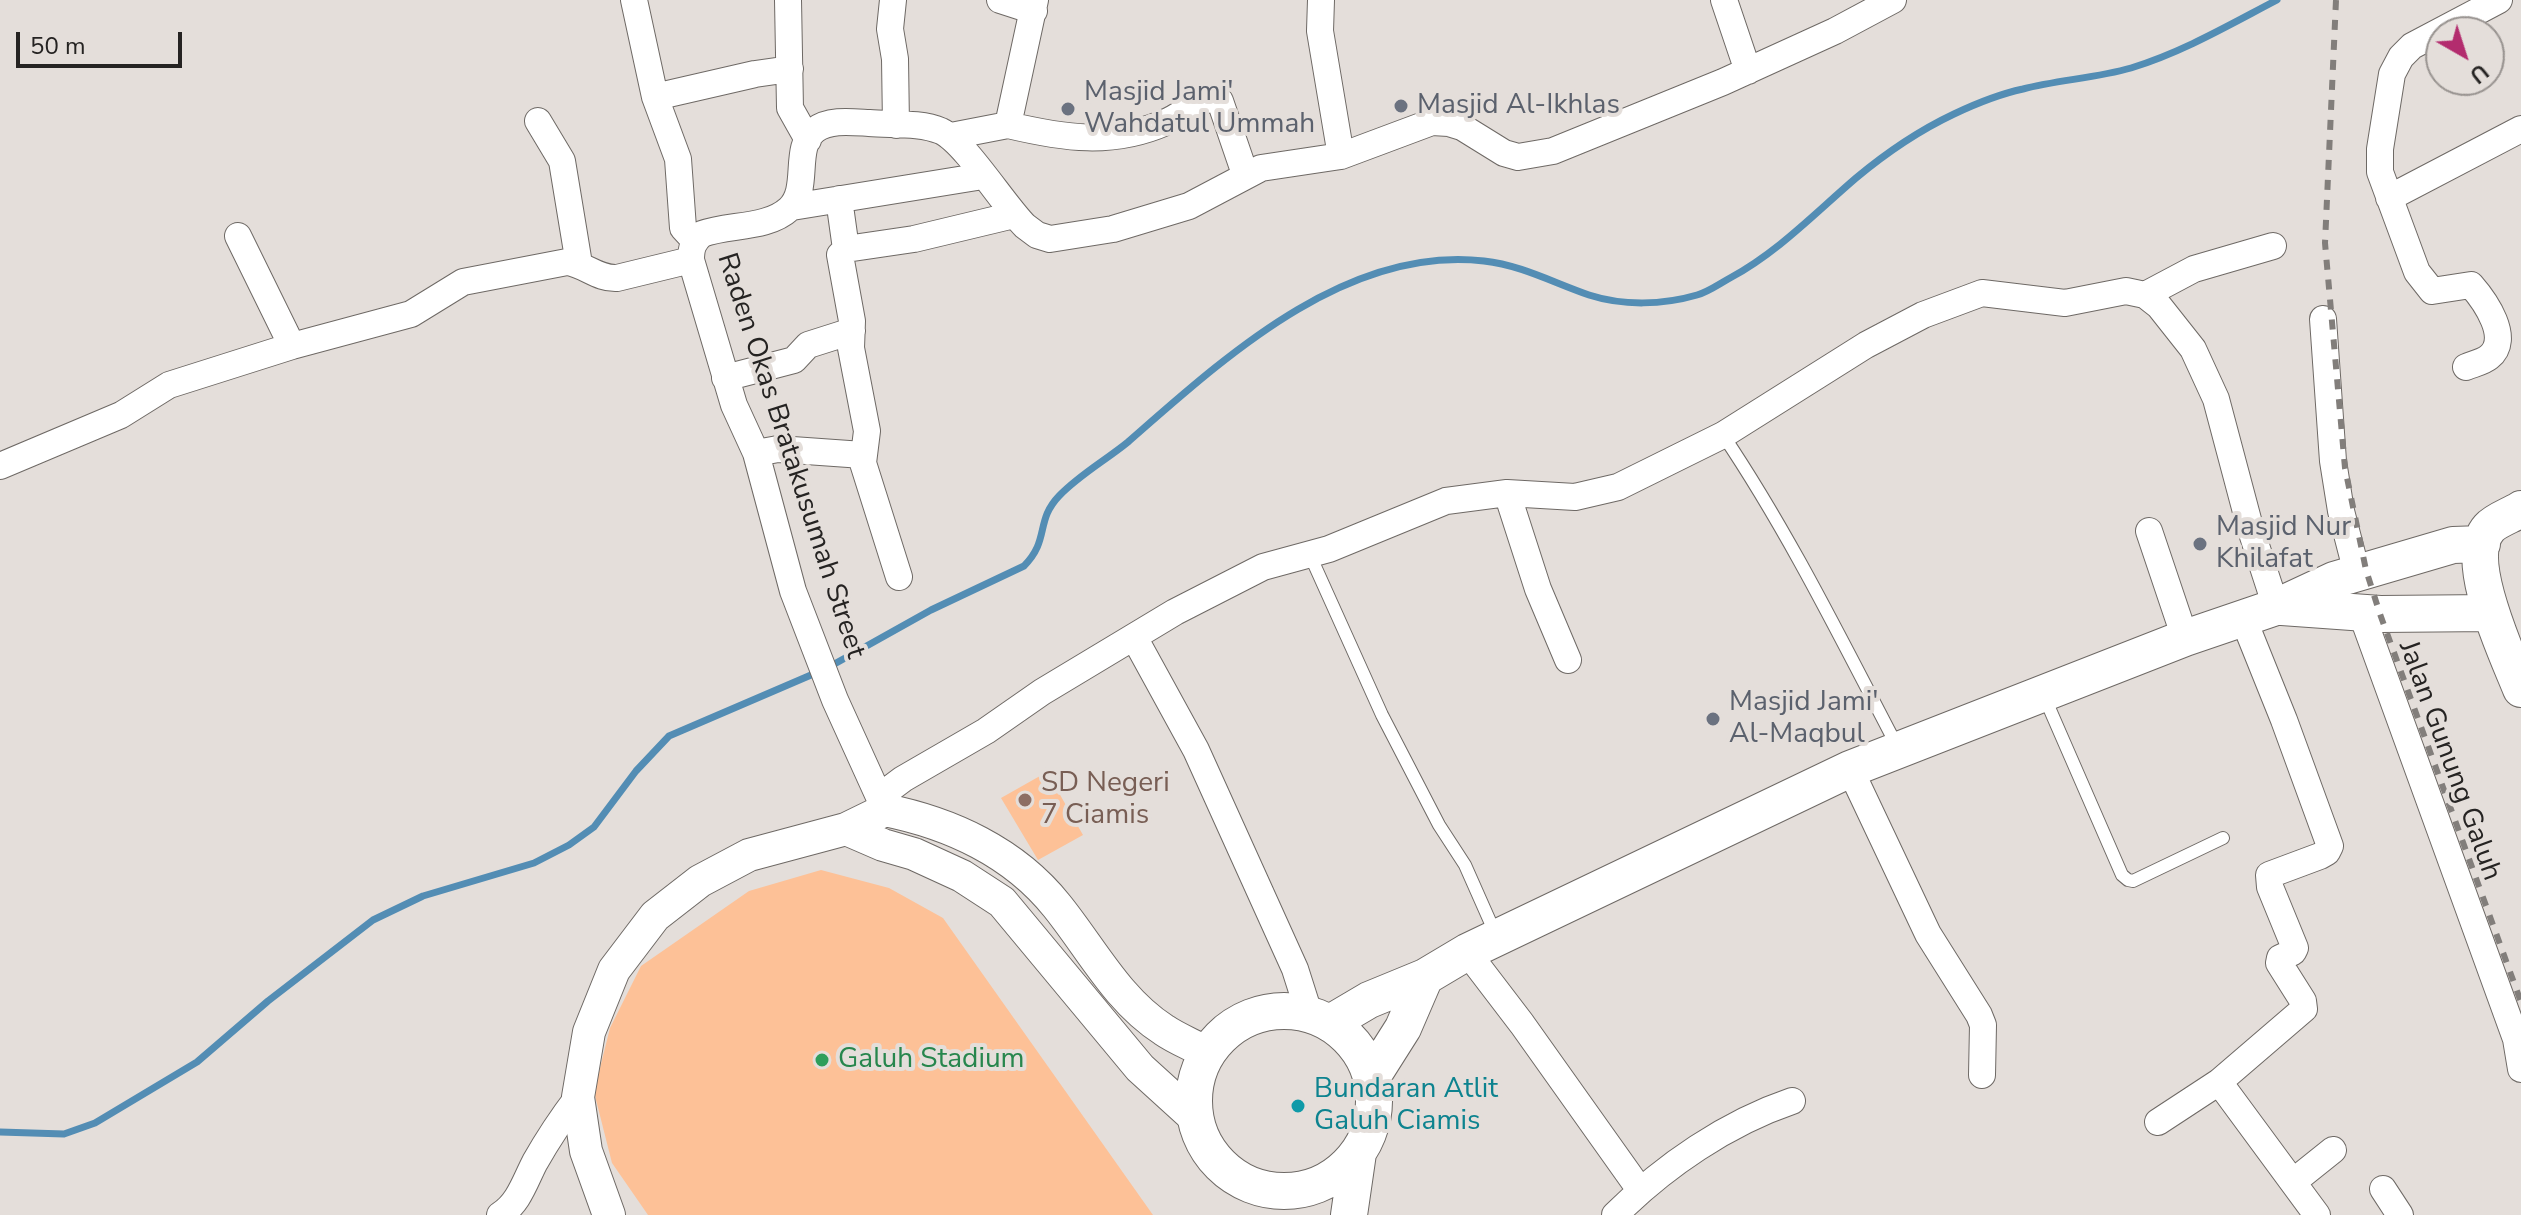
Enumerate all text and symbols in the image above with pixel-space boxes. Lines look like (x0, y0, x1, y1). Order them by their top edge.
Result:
scale bar (20, 16, 186, 66)
north arrow (2425, 16, 2505, 96)
text: 50 m (30, 30, 86, 62)
text: U (2463, 56, 2495, 90)
place label: Masjid Jami' Wahdatul Ummah (1084, 76, 1315, 142)
place label: Masjid Al-Ikhlas (1417, 89, 1620, 123)
marker: Masjid Al-Ikhlas (1392, 97, 1410, 115)
marker: Masjid Jami' Wahdatul Ummah (1059, 100, 1077, 118)
street label: Raden Okas Bratakusumah Street (708, 249, 872, 663)
place label: Masjid Nur Khilafat (2216, 511, 2351, 577)
marker: Masjid Nur Khilafat (2191, 535, 2209, 553)
street label: Jalan Gunung Galuh (2390, 637, 2508, 885)
place label: Masjid Jami' Al-Maqbul (1729, 686, 1878, 752)
marker: Masjid Jami' Al-Maqbul (1704, 710, 1722, 728)
place label: SD Negeri 7 Ciamis (1041, 767, 1170, 833)
marker: SD Negeri 7 Ciamis (1016, 791, 1034, 809)
place label: Galuh Stadium (838, 1043, 1025, 1077)
marker: Galuh Stadium (813, 1051, 831, 1069)
place label: Bundaran Atlit Galuh Ciamis (1314, 1073, 1498, 1139)
marker: Bundaran Atlit Galuh Ciamis (1289, 1097, 1307, 1115)

